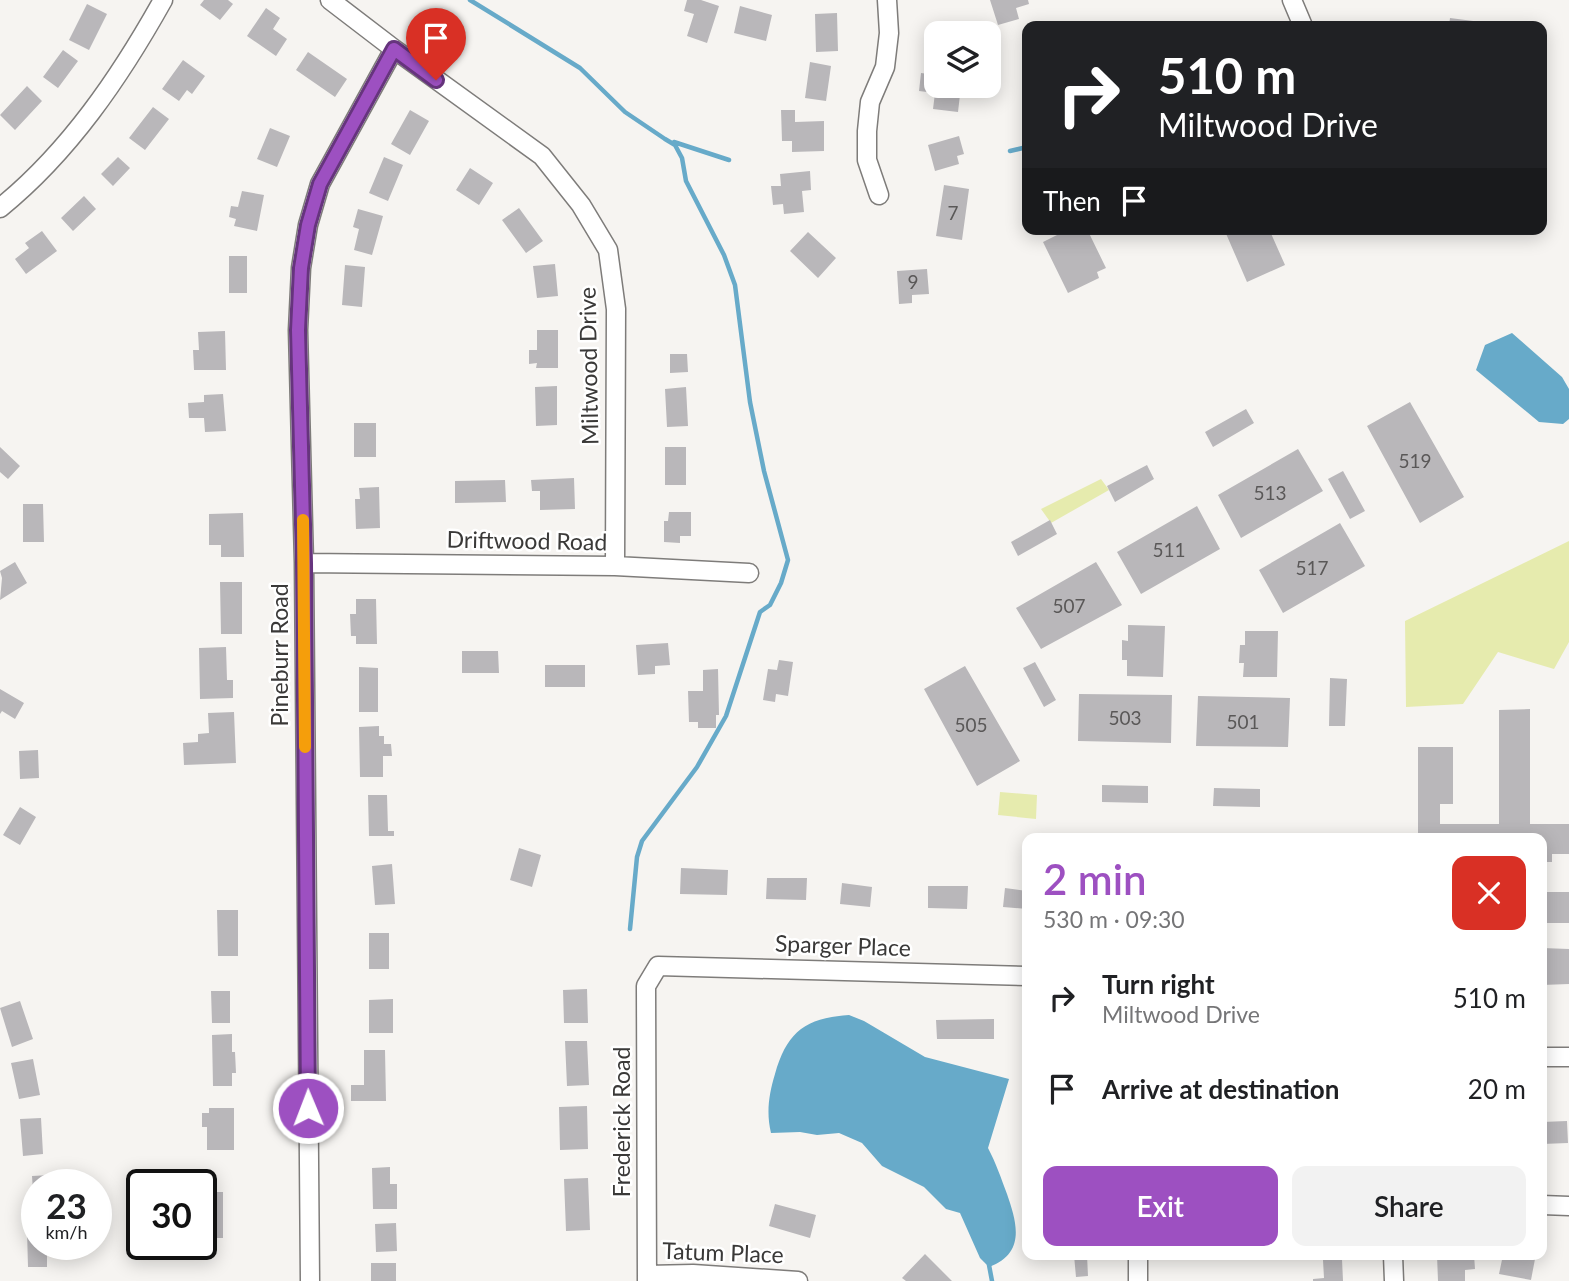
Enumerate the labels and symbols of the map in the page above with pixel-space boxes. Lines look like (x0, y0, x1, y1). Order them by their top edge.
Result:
pin (406, 8, 466, 80)
house number: 7 (947, 201, 959, 224)
house number: 9 (907, 270, 919, 293)
street label: Miltwood Drive (573, 287, 603, 445)
house number: 519 (1398, 449, 1432, 472)
house number: 513 (1253, 481, 1287, 504)
street label: Driftwood Road (446, 525, 608, 555)
house number: 511 (1152, 538, 1186, 561)
house number: 517 (1295, 556, 1329, 579)
street label: Pineburr Road (265, 583, 293, 727)
house number: 507 (1052, 594, 1086, 617)
house number: 503 (1108, 706, 1142, 729)
house number: 501 (1226, 710, 1260, 733)
house number: 505 (954, 713, 988, 736)
street label: Sparger Place (775, 929, 911, 961)
street label: Frederick Road (607, 1047, 635, 1197)
position arrow (271, 1071, 345, 1145)
speed limit sign: 30 (126, 1169, 217, 1260)
street label: Tatum Place (662, 1236, 784, 1268)

